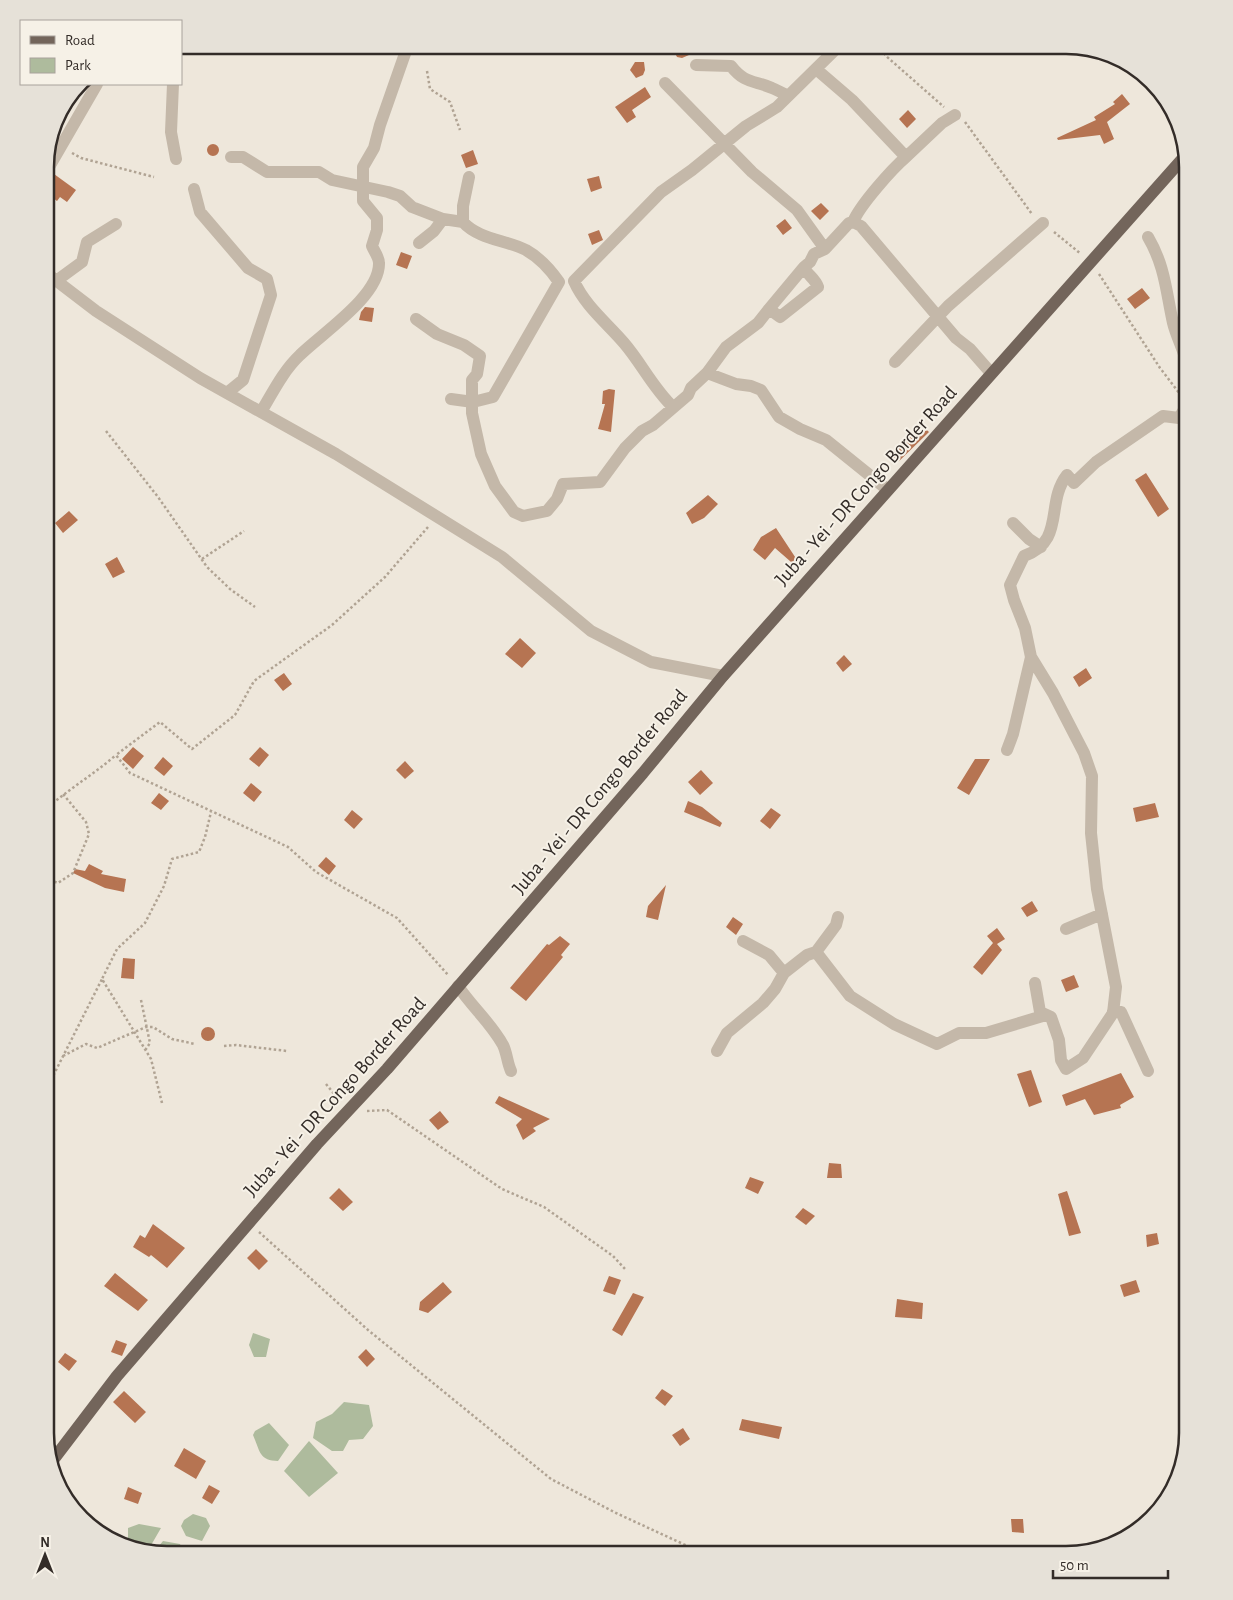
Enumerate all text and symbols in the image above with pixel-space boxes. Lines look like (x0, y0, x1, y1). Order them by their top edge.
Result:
legend (20, 20, 182, 85)
text: Road (65, 33, 95, 48)
text: Park (65, 58, 91, 73)
street label: Juba - Yei - DR Congo Border Road (771, 383, 961, 589)
street label: Juba - Yei - DR Congo Border Road (509, 686, 691, 898)
street label: Juba - Yei - DR Congo Border Road (240, 994, 430, 1200)
north arrow (20, 1530, 70, 1580)
text: N (40, 1536, 50, 1550)
scale bar (1053, 1548, 1168, 1580)
text: 50 m (1060, 1558, 1089, 1573)

